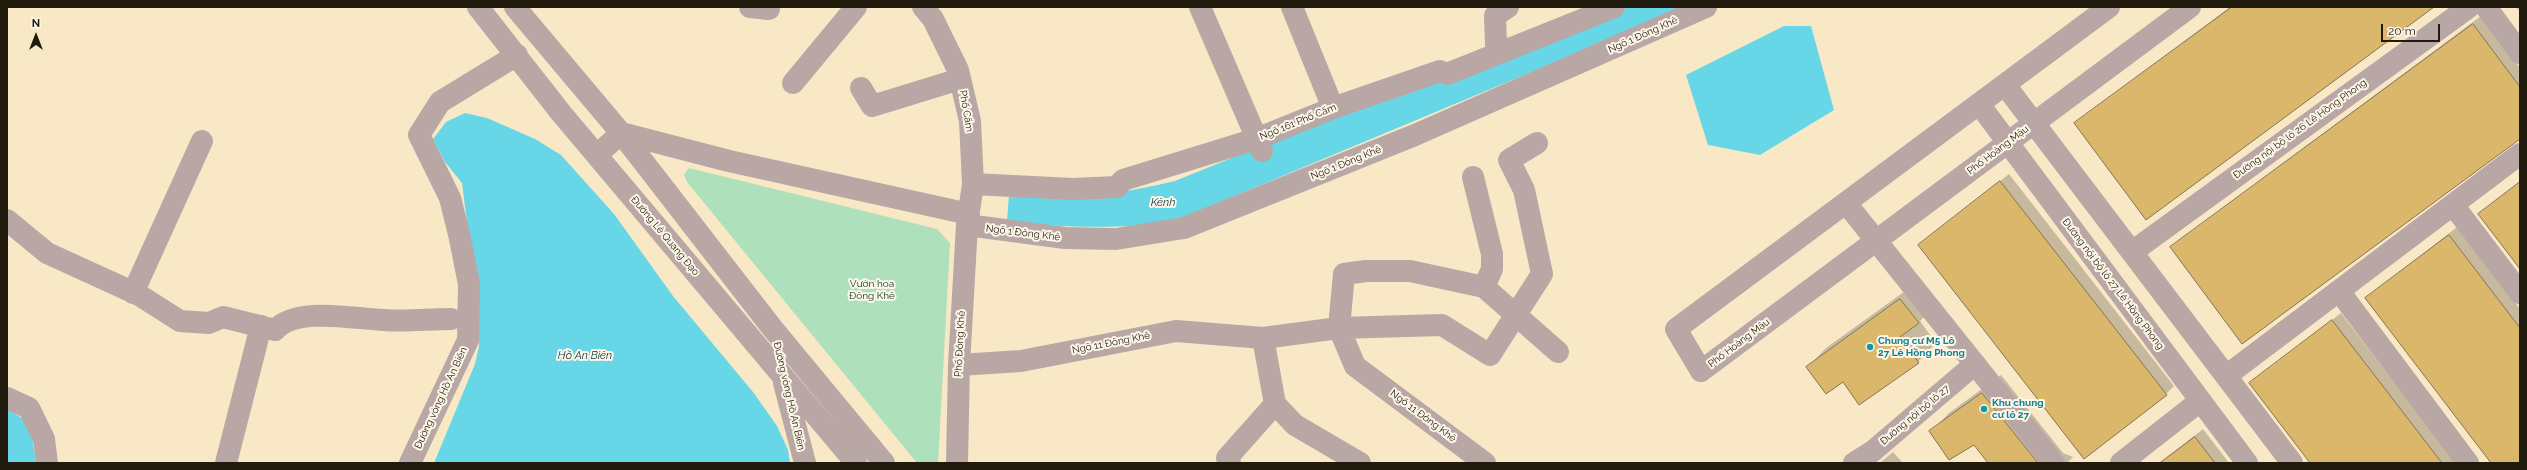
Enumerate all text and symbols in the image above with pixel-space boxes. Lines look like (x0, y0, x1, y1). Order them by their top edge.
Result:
street label: Ngõ 1 Đông Khê (1606, 14, 1680, 56)
north arrow (16, 16, 56, 56)
scale bar (2383, 16, 2442, 42)
text: N (32, 17, 40, 30)
text: 20 m (2388, 24, 2416, 38)
street label: Đường nội bộ lô 26 Lê Hồng Phong (2231, 77, 2369, 181)
street label: Phố Cấm (956, 89, 976, 133)
street label: Ngõ 161 Phố Cấm (1258, 101, 1338, 143)
street label: Phố Hoàng Mậu (1965, 123, 2031, 177)
street label: Ngõ 1 Đông Khê (1309, 143, 1383, 183)
street label: Đường Lê Quang Đạo (628, 194, 702, 278)
water label: Kênh (1151, 196, 1175, 210)
street label: Đường nội bộ lô 27 Lê Hồng Phong (2060, 216, 2166, 352)
street label: Ngõ 1 Đông Khê (985, 222, 1061, 244)
park label: Vườn hoa Đông Khê (849, 278, 895, 302)
street label: Phố Đông Khê (952, 311, 968, 377)
street label: Phố Hoàng Mậu (1706, 316, 1772, 370)
street label: Ngõ 11 Đông Khê (1071, 330, 1151, 356)
place label: Chung cư M5 Lô 27 Lê Hồng Phong (1878, 335, 1965, 358)
street label: Đường vòng Hồ An Biên (771, 341, 807, 451)
marker: Chung cư M5 Lô 27 Lê Hồng Phong (1865, 342, 1875, 352)
street label: Đường vòng Hồ An Biên (412, 345, 470, 451)
water label: Hồ An Biên (558, 349, 612, 363)
street label: Đường nội bộ lô 27 (1878, 383, 1952, 447)
street label: Ngõ 11 Đông Khê (1388, 387, 1458, 445)
place label: Khu chung cư lô 27 (1992, 397, 2044, 420)
marker: Khu chung cư lô 27 (1979, 404, 1989, 414)

